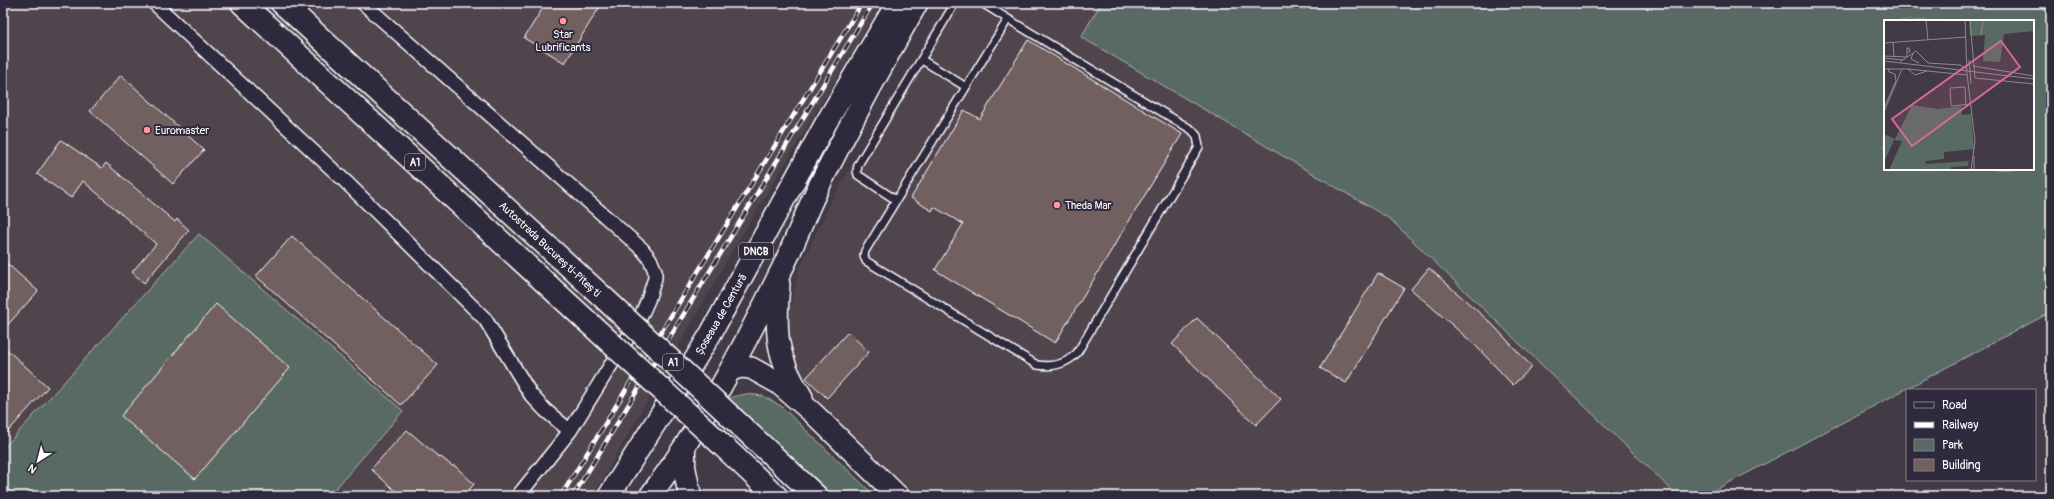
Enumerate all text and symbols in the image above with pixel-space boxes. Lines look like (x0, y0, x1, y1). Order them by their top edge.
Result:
marker: Star Lubrificants (558, 16, 568, 26)
inset map (1884, 20, 2034, 170)
place label: Star Lubrificants (535, 28, 591, 54)
place label: Euromaster (155, 124, 209, 137)
marker: Euromaster (142, 125, 152, 135)
road number: A1 (405, 154, 425, 170)
street label: Autostrada București-Pitești (496, 199, 603, 300)
place label: Theda Mar (1065, 199, 1112, 212)
marker: Theda Mar (1052, 200, 1062, 210)
road number: DNCB (739, 243, 773, 259)
street label: Șoseaua de Centură (693, 271, 750, 357)
road number: A1 (663, 354, 683, 370)
legend (1906, 389, 2036, 481)
text: Road (1942, 398, 1967, 413)
text: Railway (1942, 418, 1978, 433)
text: Park (1942, 438, 1963, 453)
north arrow (18, 441, 58, 481)
text: Building (1942, 458, 1981, 473)
text: N (25, 461, 39, 476)

